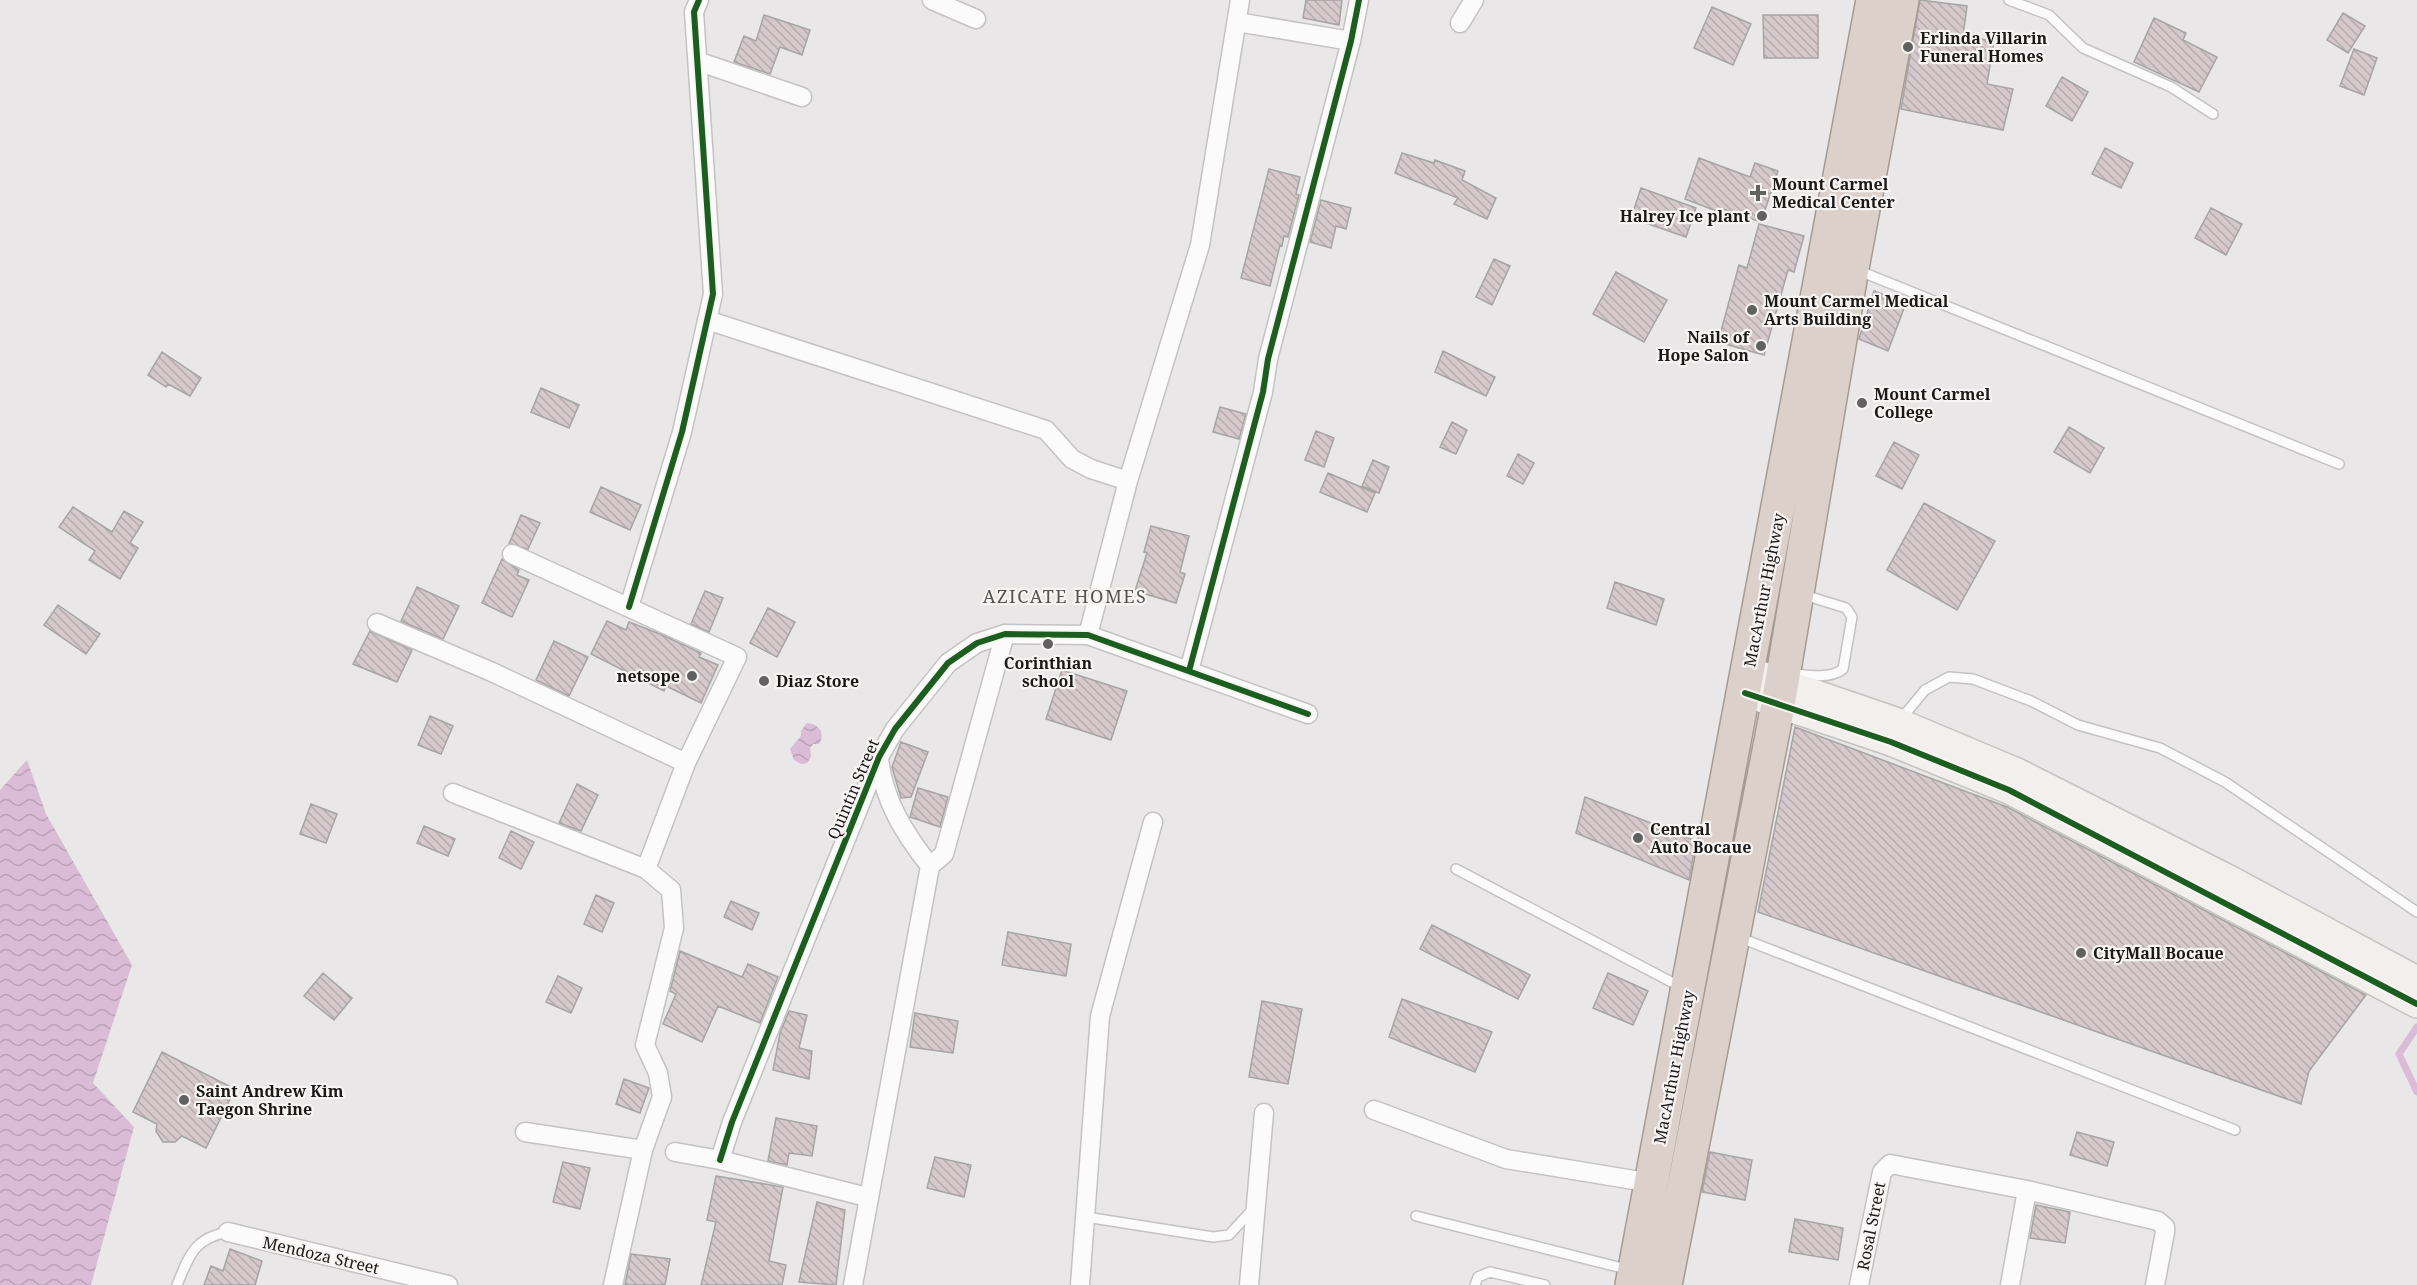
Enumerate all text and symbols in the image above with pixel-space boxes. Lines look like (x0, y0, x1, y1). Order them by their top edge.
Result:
place label: Erlinda Villarin Funeral Homes (1920, 27, 2048, 67)
marker: Erlinda Villarin Funeral Homes (1901, 40, 1915, 54)
place label: Mount Carmel Medical Center (1772, 173, 1895, 213)
marker: Mount Carmel Medical Center (1749, 184, 1767, 202)
place label: Halrey Ice plant (1620, 205, 1751, 227)
marker: Halrey Ice plant (1755, 209, 1769, 223)
place label: Mount Carmel Medical Arts Building (1764, 290, 1949, 330)
marker: Mount Carmel Medical Arts Building (1745, 303, 1759, 317)
place label: Nails of Hope Salon (1657, 326, 1750, 366)
marker: Nails of Hope Salon (1754, 339, 1768, 353)
place label: Mount Carmel College (1874, 383, 1991, 423)
marker: Mount Carmel College (1855, 396, 1869, 410)
street label: MacArthur Highway (1738, 510, 1790, 669)
district label: AZICATE HOMES (983, 584, 1147, 608)
marker: Corinthian school (1041, 637, 1055, 651)
place label: Corinthian school (1004, 652, 1092, 692)
place label: netsope (617, 665, 680, 687)
marker: netsope (685, 669, 699, 683)
place label: Diaz Store (776, 670, 859, 692)
marker: Diaz Store (757, 674, 771, 688)
street label: Quintin Street (822, 735, 884, 843)
place label: Central Auto Bocaue (1650, 818, 1751, 858)
marker: Central Auto Bocaue (1631, 831, 1645, 845)
place label: CityMall Bocaue (2093, 942, 2224, 964)
marker: CityMall Bocaue (2074, 946, 2088, 960)
street label: MacArthur Highway (1648, 987, 1700, 1146)
place label: Saint Andrew Kim Taegon Shrine (196, 1080, 344, 1120)
marker: Saint Andrew Kim Taegon Shrine (177, 1093, 191, 1107)
street label: Rosal Street (1852, 1180, 1890, 1272)
street label: Mendoza Street (261, 1231, 382, 1279)

